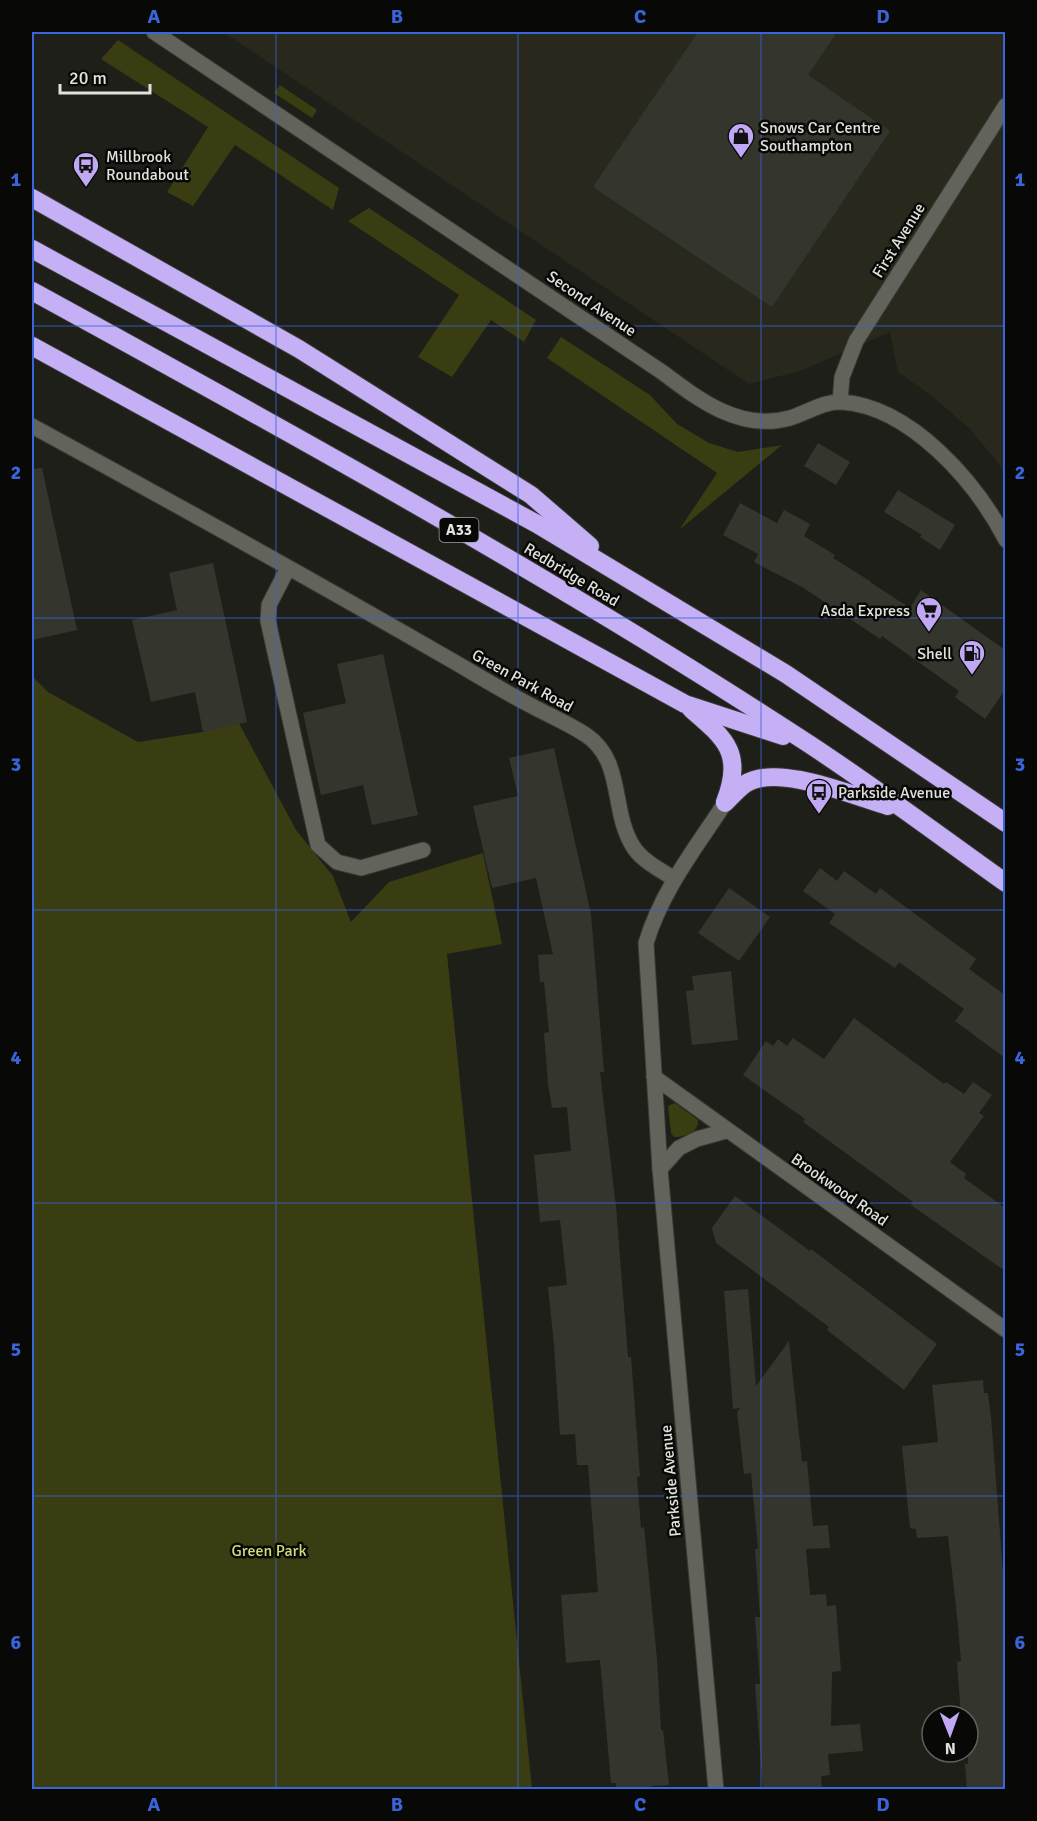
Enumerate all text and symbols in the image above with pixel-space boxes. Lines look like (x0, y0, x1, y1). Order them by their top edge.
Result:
text: A (148, 4, 161, 29)
text: B (391, 4, 403, 29)
text: C (634, 4, 646, 29)
text: D (876, 4, 890, 29)
scale bar (60, 57, 150, 95)
text: 20 m (69, 67, 107, 89)
place label: Snows Car Centre Southampton (760, 118, 880, 156)
shop icon: Snows Car Centre Southampton (726, 121, 756, 159)
place label: Millbrook Roundabout (106, 147, 189, 185)
bus stop icon: Millbrook Roundabout (71, 150, 101, 188)
text: 1 (11, 167, 22, 192)
text: 1 (1015, 167, 1026, 192)
street label: First Avenue (868, 199, 930, 282)
street label: Second Avenue (543, 267, 640, 341)
text: 2 (11, 460, 21, 485)
text: 2 (1015, 460, 1025, 485)
road number: A33 (440, 518, 478, 542)
street label: Redbridge Road (520, 539, 623, 611)
supermarket icon: Asda Express (914, 595, 944, 633)
place label: Asda Express (821, 601, 910, 621)
fuel station icon: Shell (957, 638, 987, 676)
place label: Shell (917, 644, 952, 664)
street label: Green Park Road (468, 645, 577, 717)
text: 3 (11, 752, 21, 777)
text: 3 (1015, 752, 1025, 777)
bus stop icon: Parkside Avenue (804, 777, 834, 815)
place label: Parkside Avenue (838, 783, 950, 803)
text: 4 (11, 1045, 22, 1070)
text: 4 (1015, 1045, 1026, 1070)
street label: Brookwood Road (787, 1149, 892, 1231)
text: 5 (11, 1337, 21, 1362)
text: 5 (1015, 1337, 1025, 1362)
street label: Parkside Avenue (656, 1424, 686, 1538)
park label: Green Park (232, 1541, 306, 1561)
text: 6 (11, 1630, 22, 1655)
text: 6 (1015, 1630, 1026, 1655)
north arrow (920, 1704, 980, 1764)
text: N (945, 1738, 956, 1758)
text: A (148, 1792, 161, 1817)
text: B (391, 1792, 403, 1817)
text: C (634, 1792, 646, 1817)
text: D (876, 1792, 890, 1817)

